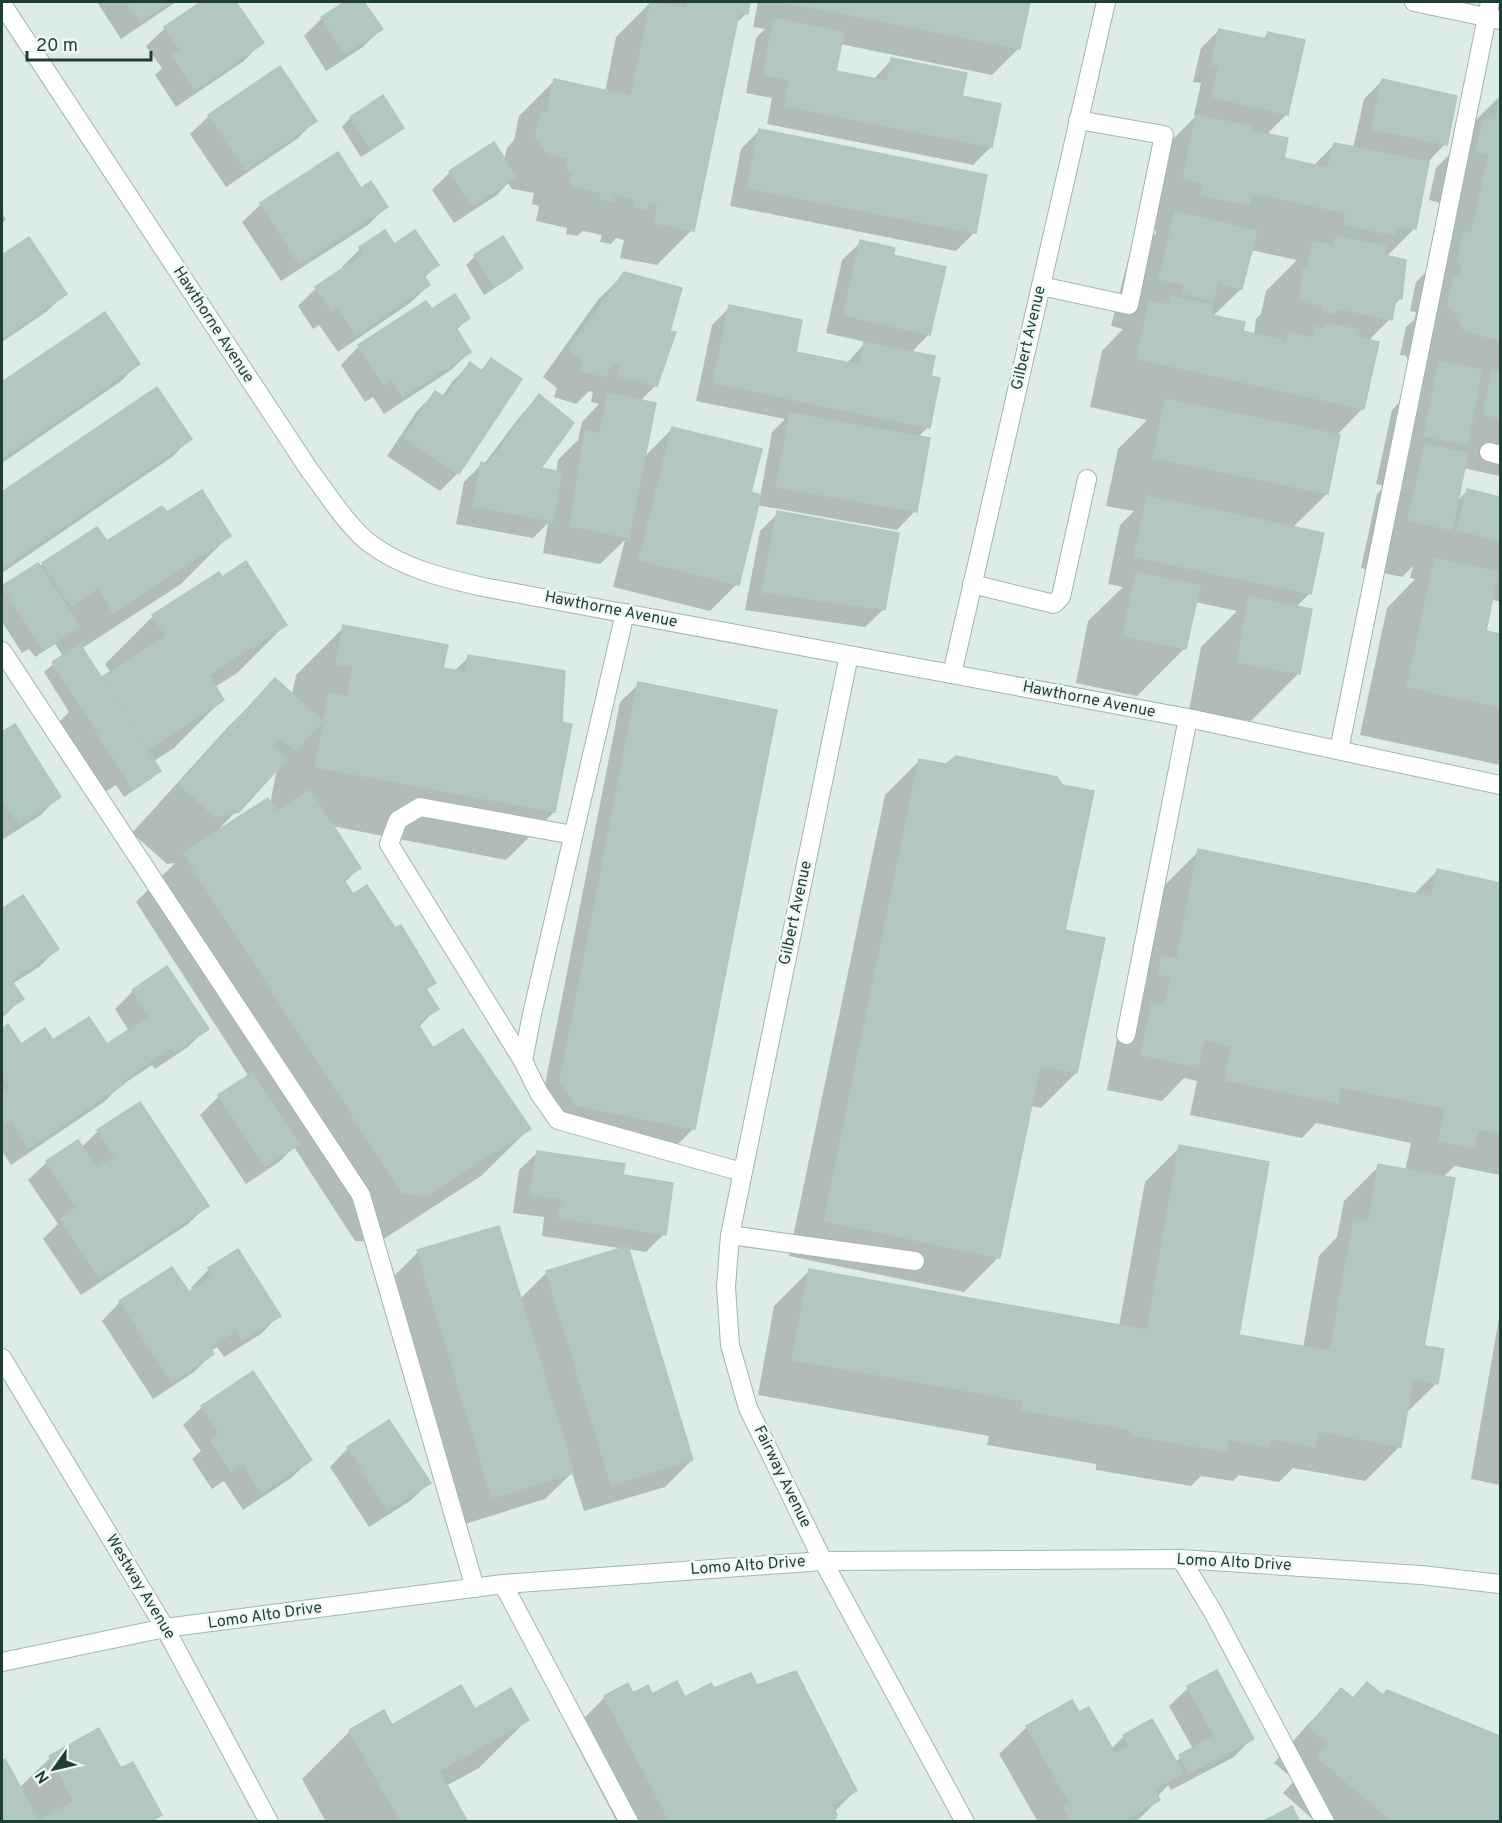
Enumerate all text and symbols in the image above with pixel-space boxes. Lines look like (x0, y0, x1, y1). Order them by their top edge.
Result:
scale bar (27, 24, 152, 62)
text: 20 m (36, 35, 78, 58)
street label: Hawthorne Avenue (168, 263, 258, 387)
street label: Gilbert Avenue (1007, 284, 1051, 392)
street label: Hawthorne Avenue (543, 587, 679, 633)
street label: Hawthorne Avenue (1021, 677, 1157, 723)
street label: Gilbert Avenue (775, 859, 817, 967)
street label: Fairway Avenue (749, 1423, 815, 1531)
street label: Westway Avenue (101, 1531, 179, 1643)
street label: Lomo Alto Drive (1176, 1550, 1292, 1576)
street label: Lomo Alto Drive (690, 1552, 806, 1580)
street label: Lomo Alto Drive (207, 1598, 323, 1634)
north arrow (24, 1739, 84, 1799)
text: N (32, 1766, 55, 1787)

